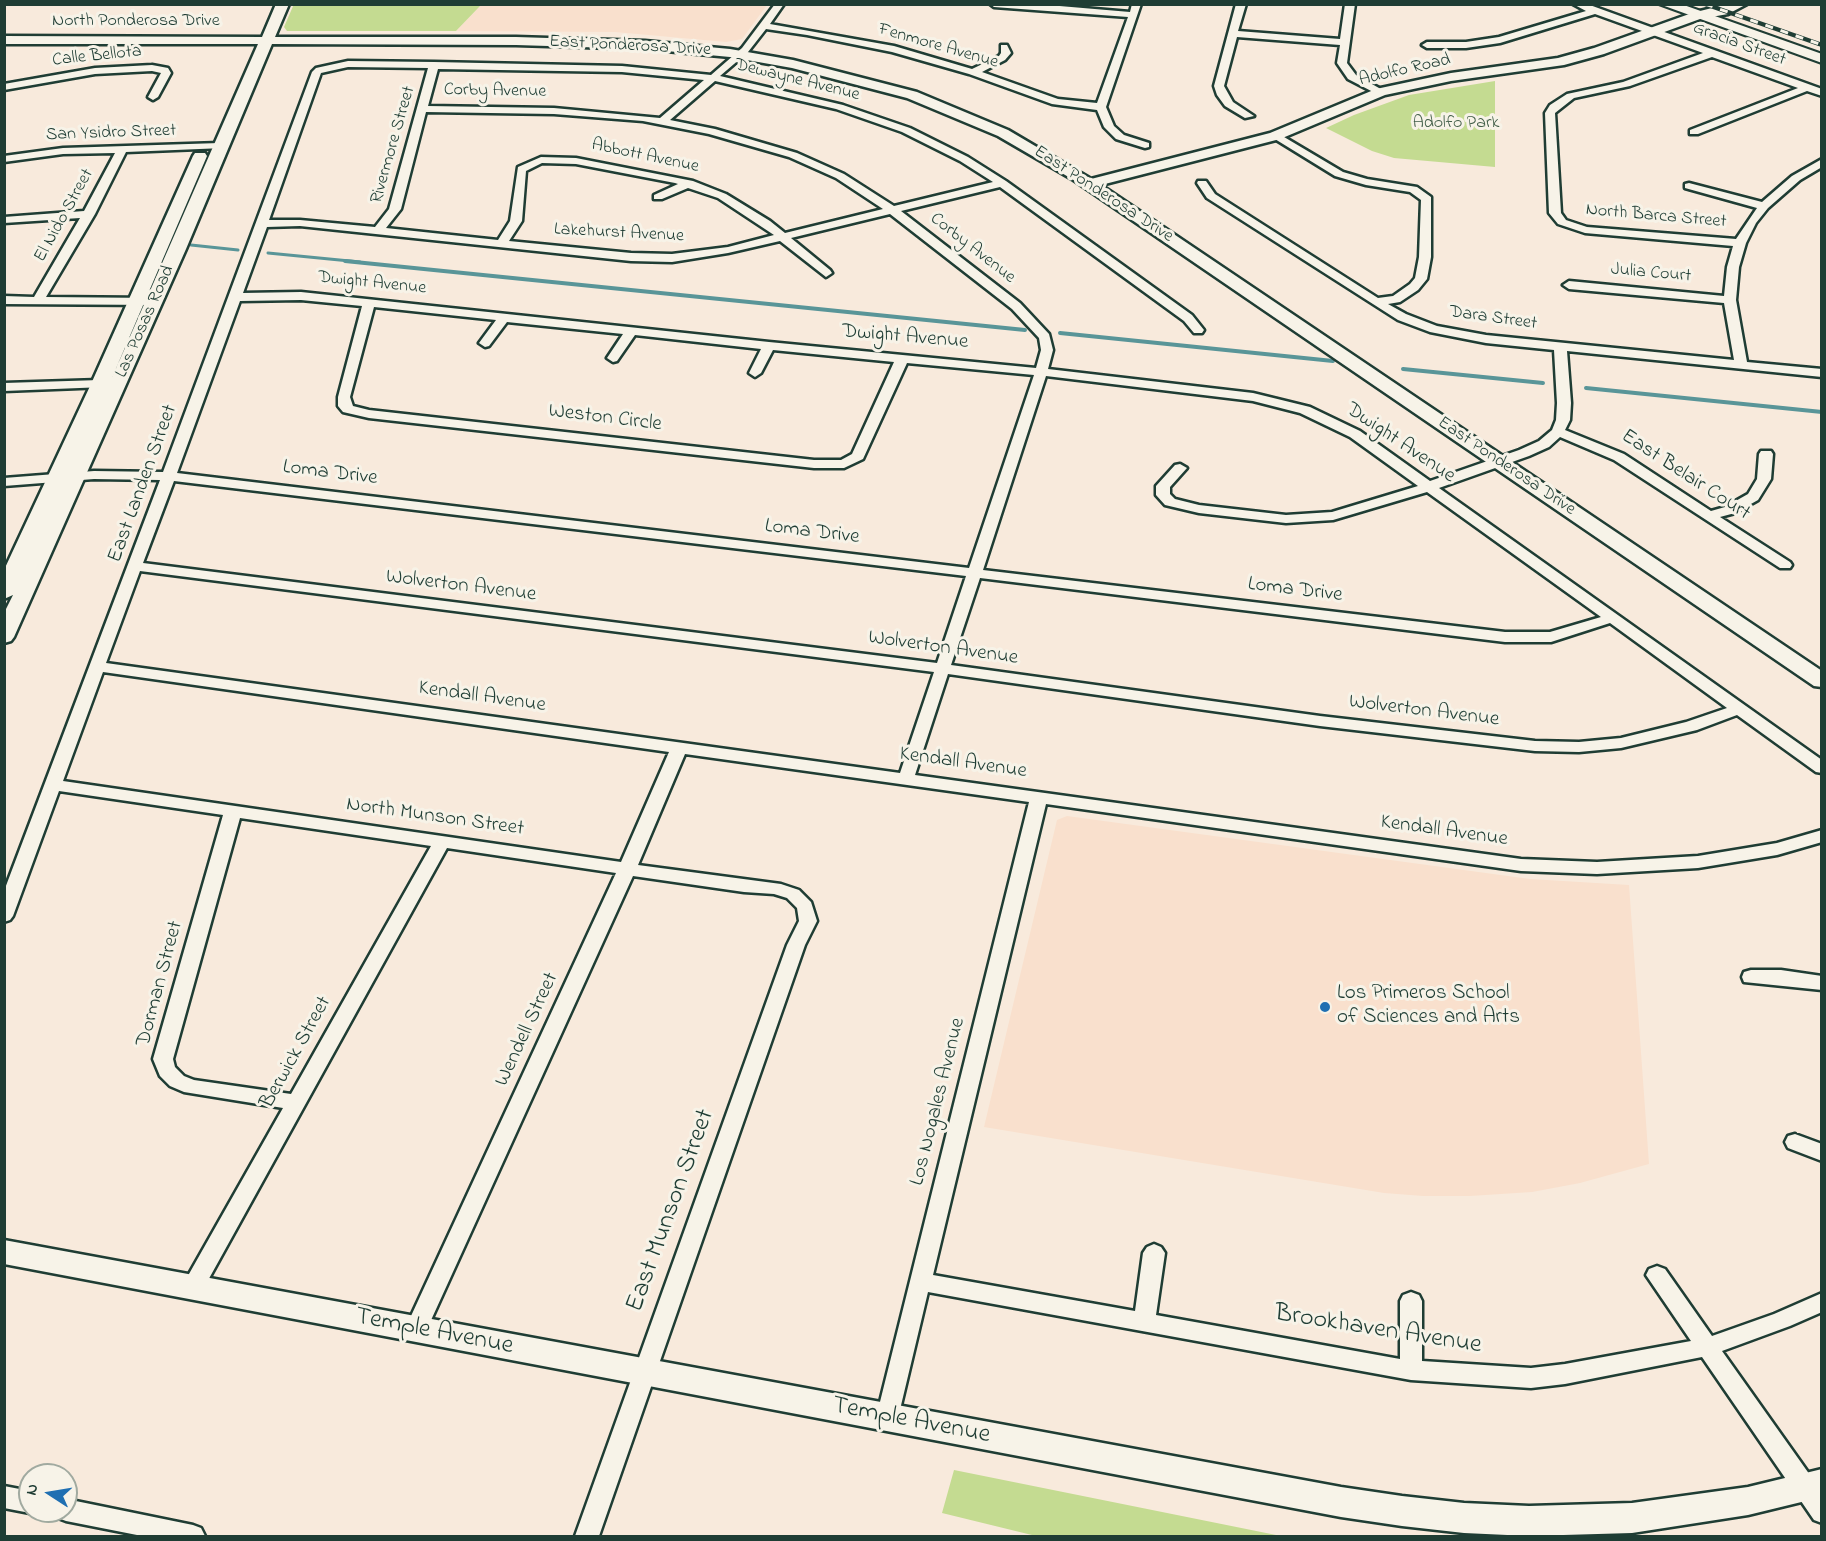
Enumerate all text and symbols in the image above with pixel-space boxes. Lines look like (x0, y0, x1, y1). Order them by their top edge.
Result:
street label: North Ponderosa Drive (52, 11, 220, 33)
street label: Gracia Street (1690, 18, 1788, 72)
street label: Fenmore Avenue (875, 20, 1001, 74)
street label: East Ponderosa Drive (549, 32, 711, 62)
street label: Calle Bellota (51, 42, 143, 72)
street label: Adolfo Road (1357, 50, 1453, 92)
street label: Dewayne Avenue (732, 55, 862, 107)
street label: Corby Avenue (443, 80, 547, 104)
street label: Rivermore Street (367, 84, 421, 206)
park label: Adolfo Park (1413, 113, 1499, 135)
street label: San Ysidro Street (46, 121, 176, 147)
street label: Abbott Avenue (589, 135, 701, 179)
street label: East Ponderosa Drive (1029, 142, 1177, 248)
street label: El Nido Street (31, 166, 99, 266)
street label: North Barca Street (1585, 200, 1727, 234)
street label: Corby Avenue (925, 209, 1019, 289)
street label: Lakehurst Avenue (553, 220, 685, 248)
street label: Julia Court (1610, 260, 1692, 288)
street label: Las Posas Road (112, 263, 180, 381)
street label: Dwight Avenue (317, 268, 427, 300)
street label: Dara Street (1448, 302, 1538, 336)
street label: Dwight Avenue (841, 320, 969, 356)
street label: Dwight Avenue (1340, 398, 1460, 490)
street label: Weston Circle (547, 400, 663, 438)
street label: East Landen Street (104, 402, 184, 566)
street label: East Ponderosa Drive (1433, 413, 1579, 521)
street label: East Belair Court (1616, 425, 1754, 527)
street label: Loma Drive (281, 456, 379, 492)
street label: Loma Drive (763, 515, 861, 551)
street label: Wolverton Avenue (384, 565, 538, 609)
street label: Loma Drive (1246, 573, 1344, 609)
street label: Wolverton Avenue (866, 626, 1020, 672)
street label: Kendall Avenue (417, 677, 547, 719)
street label: Wolverton Avenue (1347, 690, 1501, 734)
street label: Kendall Avenue (898, 743, 1028, 785)
street label: North Munson Street (345, 793, 525, 843)
street label: Kendall Avenue (1379, 811, 1509, 853)
street label: Dorman Street (132, 918, 190, 1050)
street label: Wendell Street (491, 969, 565, 1091)
place label: Los Primeros School of Sciences and Arts (1337, 982, 1520, 1032)
street label: Berwick Street (256, 993, 338, 1113)
marker: Los Primeros School of Sciences and Arts (1318, 1000, 1332, 1014)
street label: Los Nogales Avenue (906, 1015, 972, 1189)
street label: East Munson Street (621, 1105, 723, 1317)
street label: Brookhaven Avenue (1272, 1299, 1484, 1363)
street label: Temple Avenue (352, 1302, 516, 1364)
street label: Temple Avenue (829, 1391, 993, 1453)
north arrow (18, 1463, 78, 1523)
text: N (19, 1482, 45, 1497)

